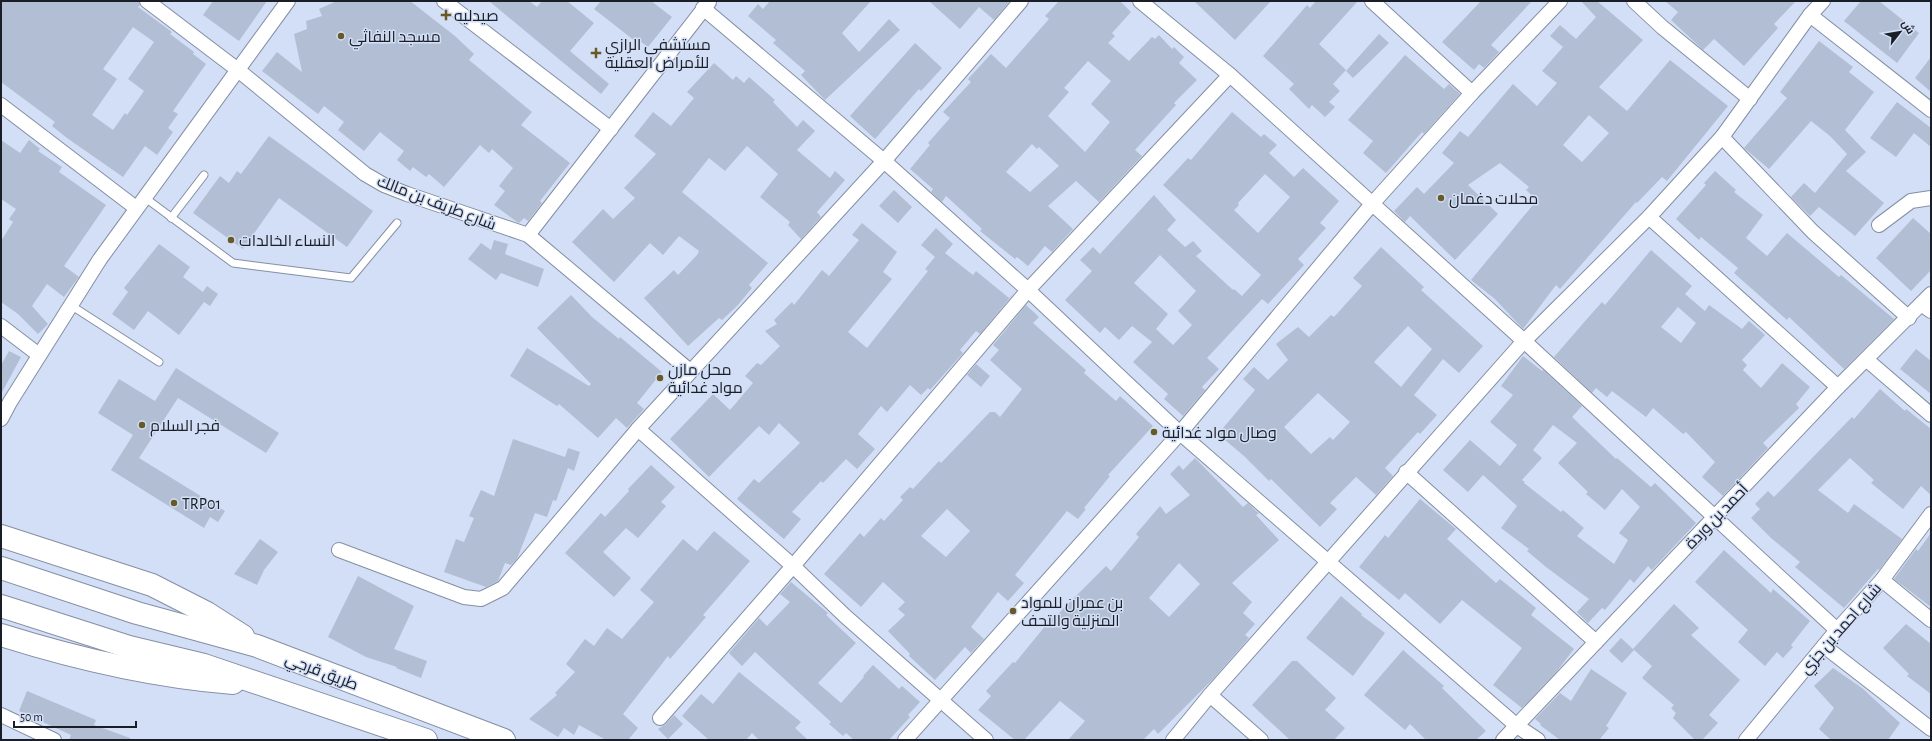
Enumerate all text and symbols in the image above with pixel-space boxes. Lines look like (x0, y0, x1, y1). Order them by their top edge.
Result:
place label: صيدليه (454, 8, 499, 25)
marker: صيدليه (441, 10, 451, 20)
north arrow (1880, 12, 1920, 52)
text: ش (1899, 18, 1916, 37)
place label: مسجد النفاثي (349, 28, 441, 50)
marker: مسجد النفاثي (336, 31, 346, 41)
place label: مستشفي الرازي للأمراض العقلية (605, 36, 711, 73)
marker: مستشفي الرازي للأمراض العقلية (590, 47, 602, 59)
street label: شارع طريف بن مالك (374, 172, 499, 236)
place label: محلات دغمان (1449, 191, 1538, 209)
marker: محلات دغمان (1436, 193, 1446, 203)
place label: النساء الخالدات (239, 233, 335, 249)
marker: النساء الخالدات (226, 235, 236, 245)
place label: محل مازن مواد غدائية (668, 362, 743, 397)
marker: محل مازن مواد غدائية (655, 373, 665, 383)
place label: فجر السلام (150, 418, 220, 437)
marker: فجر السلام (137, 420, 147, 430)
place label: وصال مواد غدائية (1162, 425, 1277, 443)
marker: وصال مواد غدائية (1149, 427, 1159, 437)
street label: أحمد بن وردة (1681, 480, 1753, 554)
place label: TRP01 (182, 496, 221, 512)
marker: TRP01 (169, 498, 179, 508)
street label: شارع احمد بن جزي (1796, 579, 1888, 681)
place label: بن عمران للمواد المنزلية والتحف (1021, 595, 1123, 630)
marker: بن عمران للمواد المنزلية والتحف (1008, 606, 1018, 616)
street label: طريق قرجي (281, 651, 360, 698)
scale bar (14, 703, 136, 729)
text: 50 m (20, 711, 43, 723)

